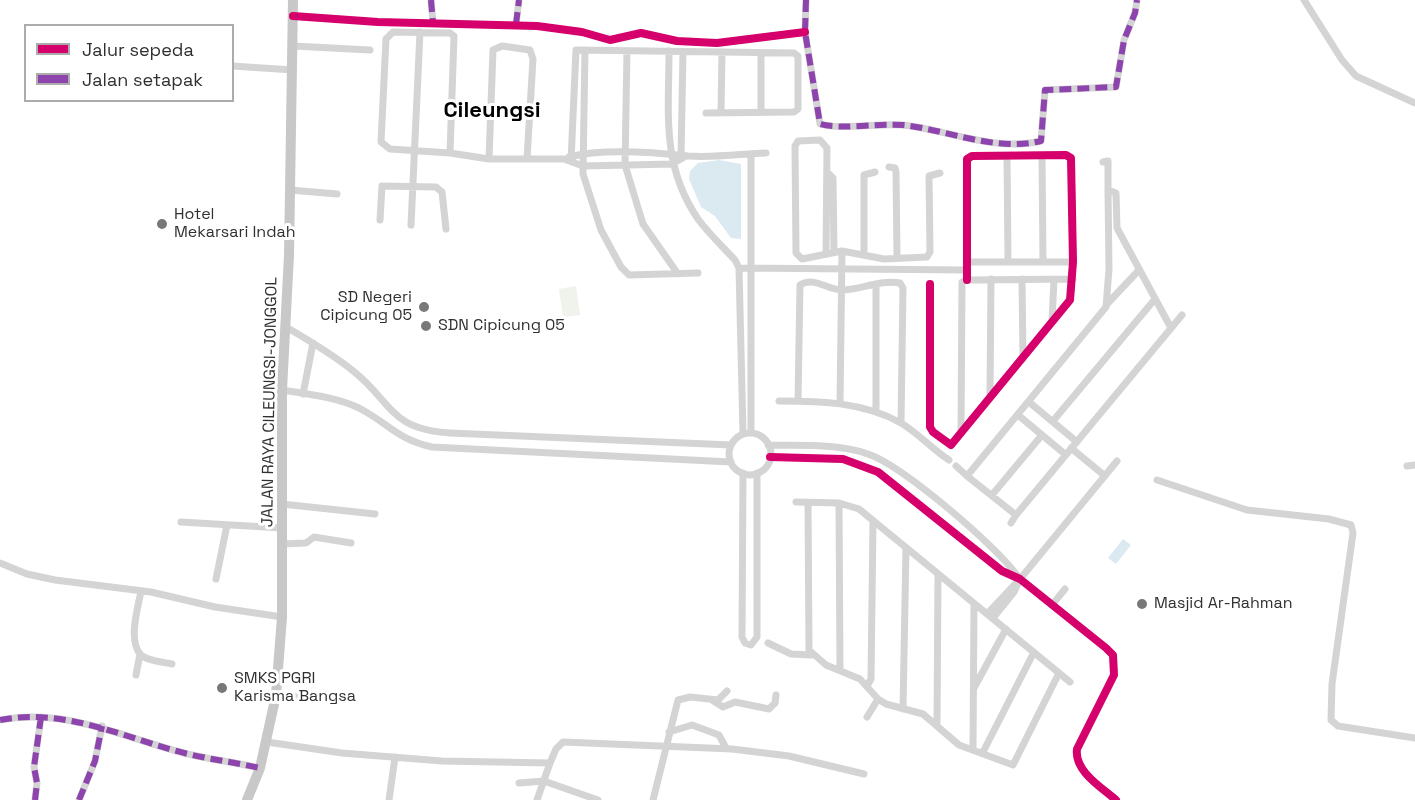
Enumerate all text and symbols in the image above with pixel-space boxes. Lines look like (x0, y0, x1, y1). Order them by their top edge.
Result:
legend (24, 24, 234, 102)
text: Jalur sepeda (82, 38, 194, 61)
text: Jalan setapak (82, 68, 203, 91)
district label: Cileungsi (443, 98, 541, 124)
place label: Hotel Mekarsari Indah (174, 205, 295, 243)
marker: Hotel Mekarsari Indah (155, 217, 169, 231)
street label: JALAN RAYA CILEUNGSI-JONGGOL (258, 277, 282, 527)
place label: SD Negeri Cipicung 05 (320, 288, 412, 326)
marker: SD Negeri Cipicung 05 (417, 300, 431, 314)
place label: SDN Cipicung 05 (438, 316, 565, 336)
marker: SDN Cipicung 05 (419, 319, 433, 333)
place label: Masjid Ar-Rahman (1154, 594, 1293, 614)
marker: Masjid Ar-Rahman (1135, 597, 1149, 611)
place label: SMKS PGRI Karisma Bangsa (234, 669, 356, 707)
marker: SMKS PGRI Karisma Bangsa (215, 681, 229, 695)

